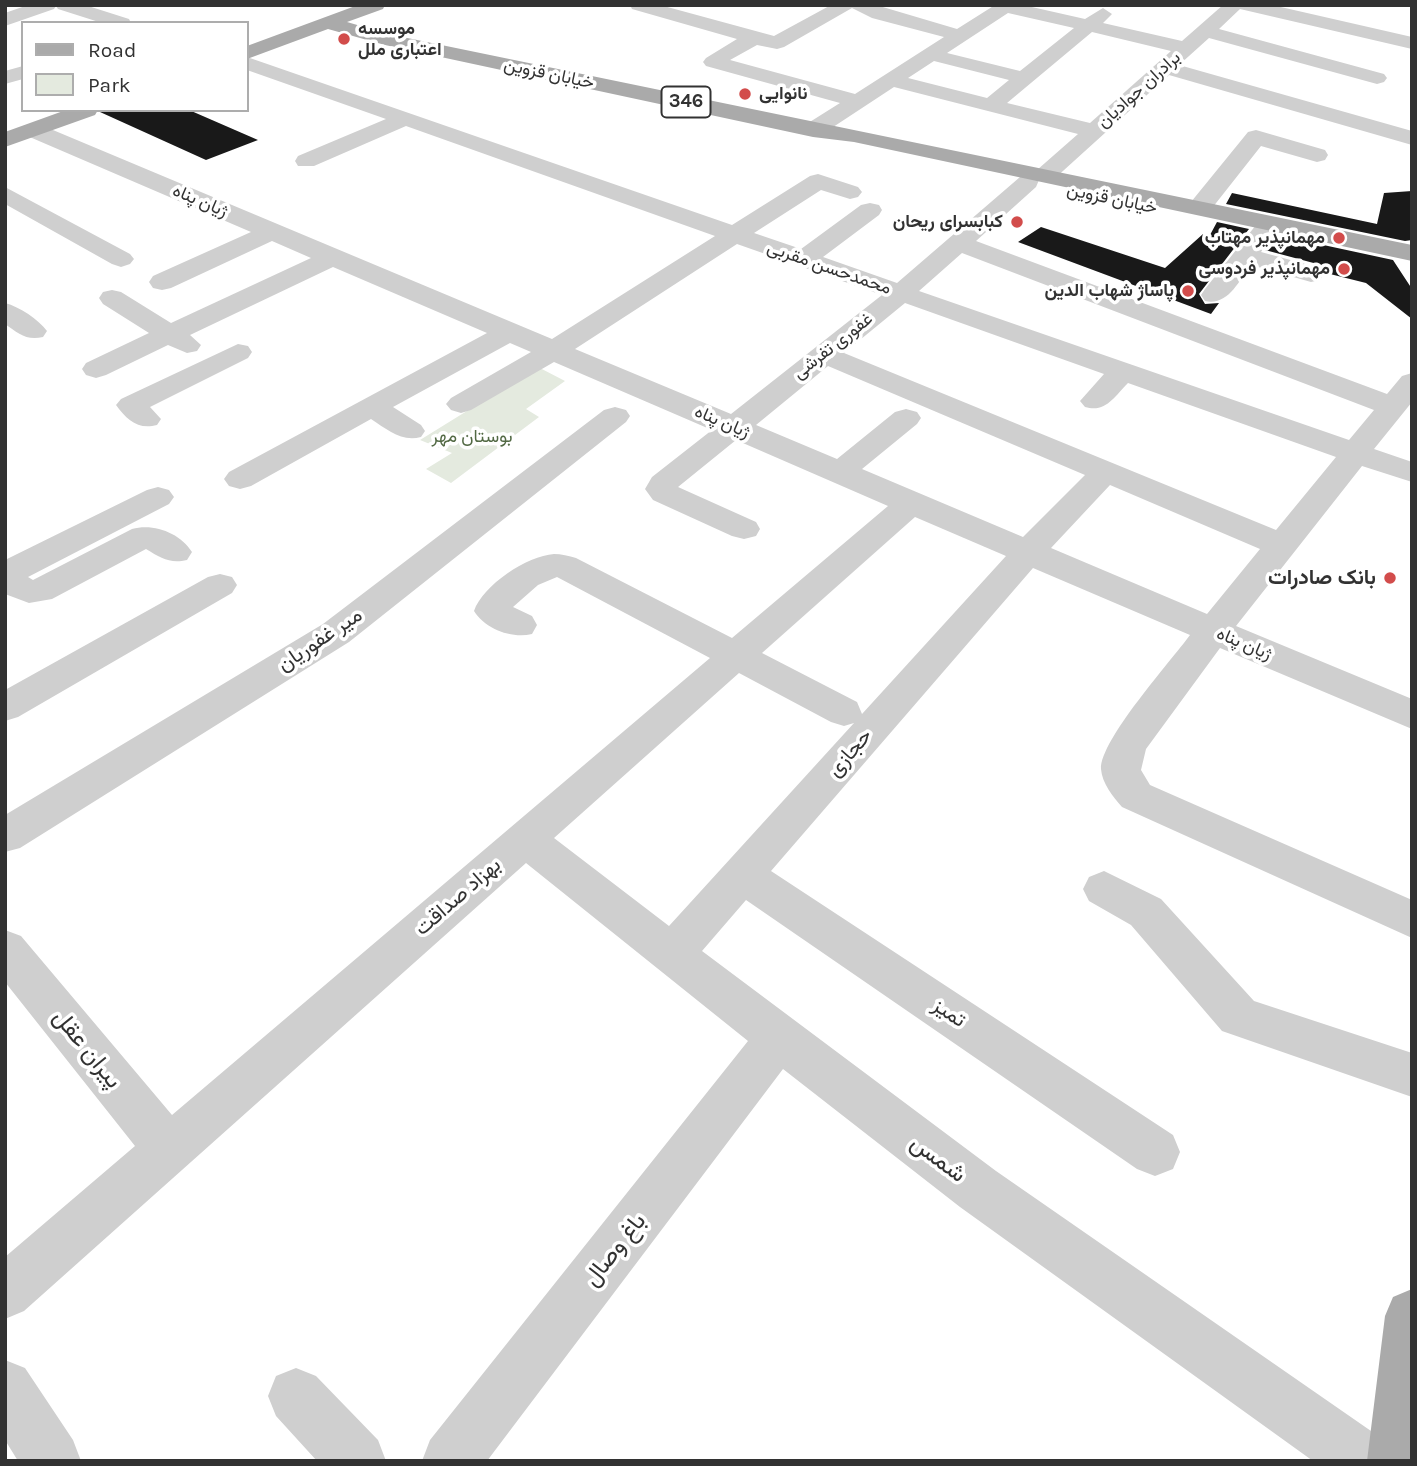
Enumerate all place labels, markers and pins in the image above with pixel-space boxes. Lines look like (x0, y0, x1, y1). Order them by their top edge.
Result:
place label: موسسه اعتباری ملل (358, 18, 442, 60)
marker: موسسه اعتباری ملل (336, 31, 352, 47)
place label: نانوایی (759, 83, 807, 105)
marker: نانوایی (737, 86, 753, 102)
place label: کبابسرای ریحان (893, 211, 1003, 233)
marker: کبابسرای ریحان (1009, 214, 1025, 230)
place label: مهمانپذیر مهتاب (1205, 227, 1325, 249)
marker: مهمانپذیر مهتاب (1331, 230, 1347, 246)
place label: مهمانپذیر فردوسی (1199, 258, 1330, 280)
marker: مهمانپذیر فردوسی (1336, 261, 1352, 277)
place label: پاساژ شهاب الدین (1045, 280, 1174, 302)
marker: پاساژ شهاب الدین (1180, 283, 1196, 299)
place label: بانک صادرات (1268, 565, 1376, 591)
marker: بانک صادرات (1382, 570, 1398, 586)

